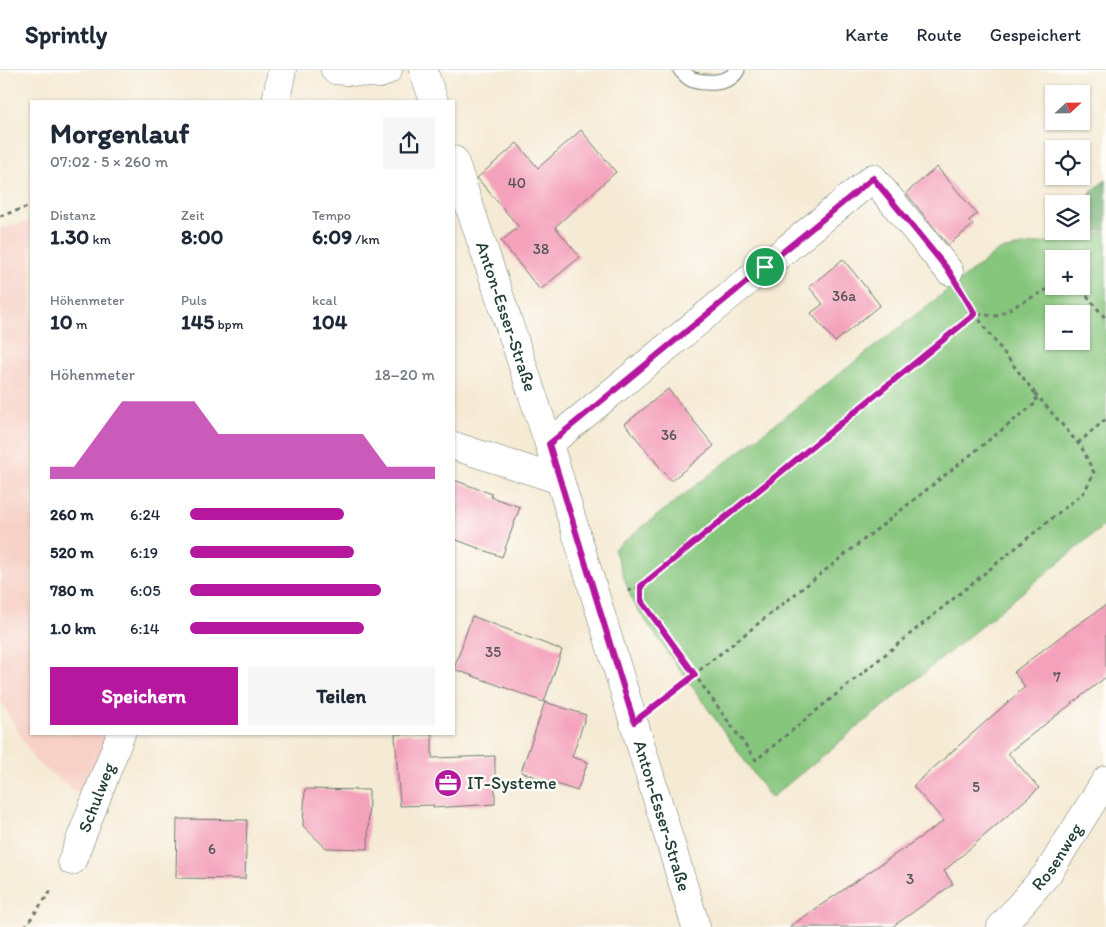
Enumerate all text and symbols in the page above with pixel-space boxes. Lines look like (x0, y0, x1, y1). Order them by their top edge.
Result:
text: Sprintly (25, 20, 107, 49)
text: Karte (845, 24, 888, 46)
text: Route (916, 24, 962, 46)
text: Gespeichert (990, 24, 1081, 46)
north arrow (1045, 85, 1090, 130)
map controls (1045, 85, 1090, 350)
text: Morgenlauf (50, 116, 189, 150)
button: share (383, 117, 435, 169)
button: locate (1045, 140, 1090, 185)
text: 07:02 · 5 × 260 m (50, 152, 168, 171)
house number: 40 (508, 174, 526, 192)
button: layers (1045, 195, 1090, 240)
text: Distanz (50, 207, 96, 224)
text: Zeit (181, 207, 205, 224)
text: Tempo (312, 207, 351, 224)
text: 1.30 (50, 224, 89, 249)
text: 8:00 (181, 224, 224, 249)
text: 6:09 (312, 224, 352, 249)
text: km (89, 231, 111, 248)
text: /km (352, 231, 380, 248)
street label: Anton-Esser-Straße (471, 239, 542, 394)
house number: 38 (533, 240, 549, 258)
pin (744, 246, 786, 288)
button: + (1045, 250, 1090, 295)
icon: arrive (751, 253, 779, 281)
house number: 36a (832, 287, 856, 305)
text: Höhenmeter (50, 292, 124, 309)
text: Puls (181, 292, 207, 309)
text: kcal (312, 292, 337, 309)
button: − (1045, 305, 1090, 350)
text: 10 (50, 309, 73, 334)
text: 145 (181, 309, 214, 334)
text: 104 (312, 309, 347, 334)
text: m (73, 316, 88, 333)
text: bpm (214, 316, 244, 333)
text: Höhenmeter (50, 365, 135, 384)
text: 18–20 m (375, 365, 435, 384)
house number: 36 (661, 426, 677, 444)
text: 260 m (50, 505, 94, 524)
text: 6:24 (130, 505, 160, 524)
text: 520 m (50, 543, 94, 562)
text: 6:19 (130, 543, 158, 562)
text: 780 m (50, 581, 94, 600)
text: 6:05 (130, 581, 161, 600)
text: 1.0 km (50, 619, 96, 638)
text: 6:14 (130, 619, 159, 638)
house number: 35 (485, 643, 501, 661)
button: Speichern (50, 667, 238, 725)
button: Teilen (248, 667, 435, 725)
house number: 7 (1053, 668, 1061, 686)
street label: Anton-Esser-Straße (629, 737, 695, 894)
street label: Schulweg (73, 759, 120, 835)
office icon: IT-Systeme (433, 768, 463, 798)
place label: IT-Systeme (467, 772, 557, 794)
house number: 5 (972, 778, 980, 796)
street label: Rosenweg (1027, 819, 1088, 895)
house number: 6 (208, 840, 216, 858)
house number: 3 (906, 870, 914, 888)

